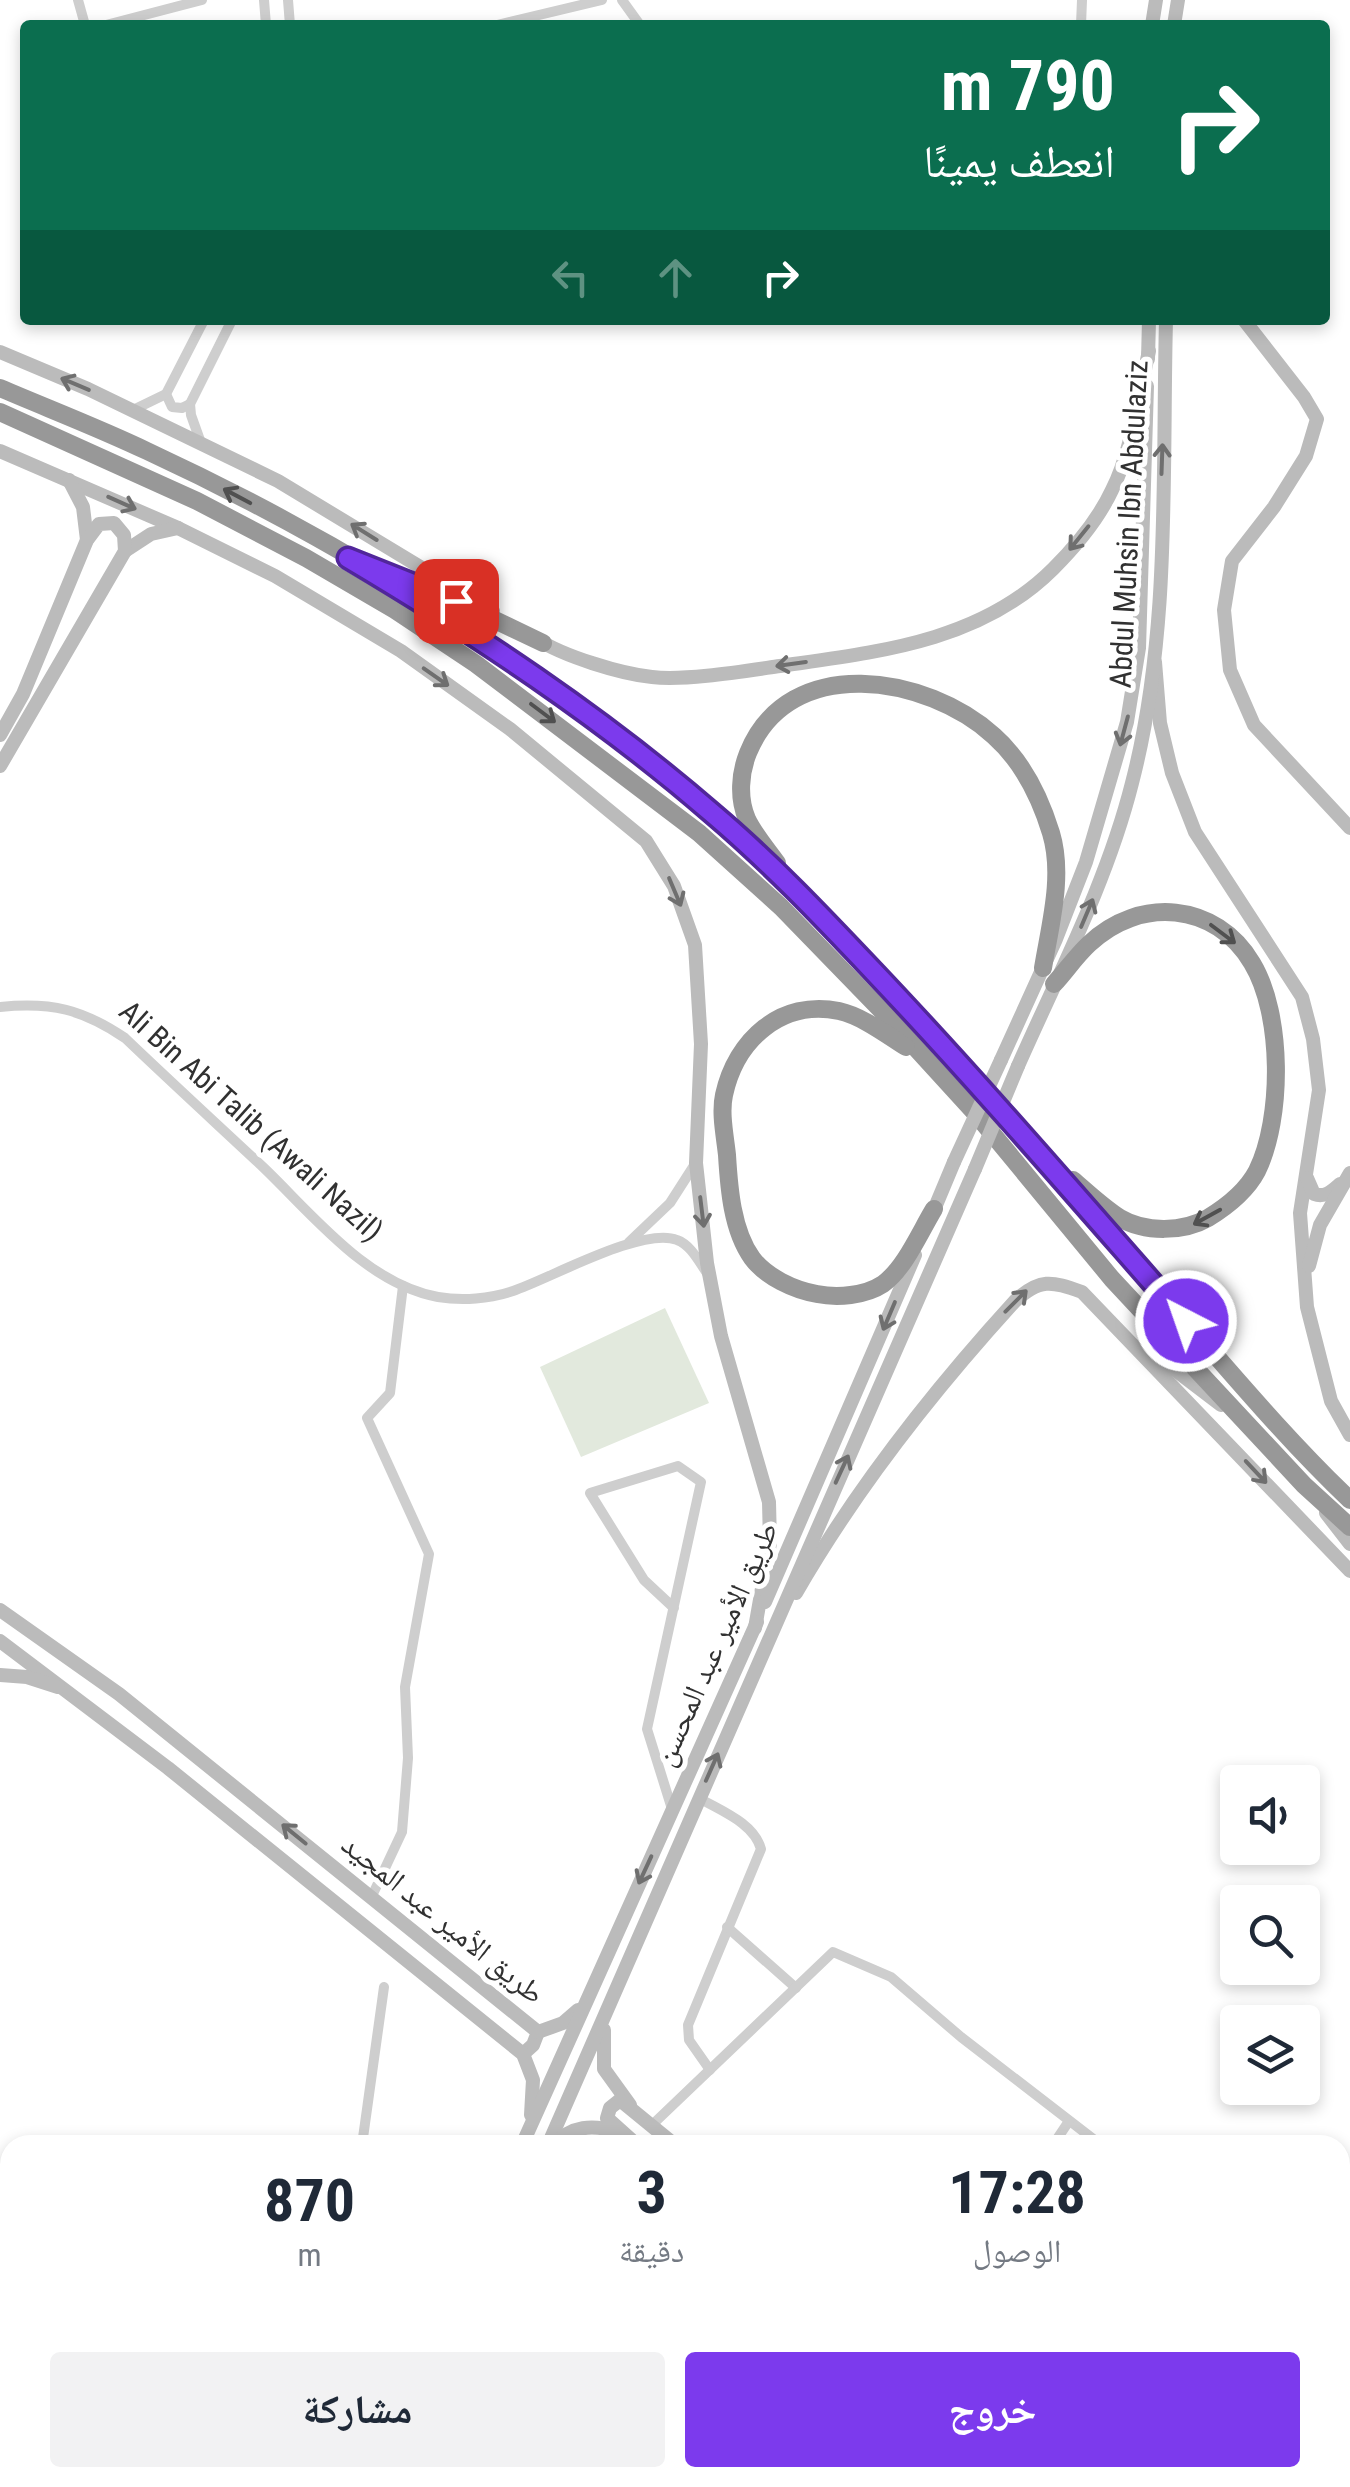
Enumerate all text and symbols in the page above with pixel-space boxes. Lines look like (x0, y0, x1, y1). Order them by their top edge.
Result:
text: 790 m (941, 45, 1115, 127)
icon: right (1150, 60, 1280, 190)
text: انعطف يمينًا (923, 135, 1115, 188)
icon: left (543, 250, 598, 305)
icon: ahead (648, 250, 703, 305)
icon: right (753, 250, 808, 305)
street label: Abdul Muhsin Ibn Abdulaziz (1102, 359, 1155, 689)
one-way arrow (60, 373, 91, 391)
one-way arrow (1153, 443, 1172, 475)
one-way arrow (222, 486, 252, 505)
one-way arrow (106, 495, 137, 513)
one-way arrow (350, 522, 379, 542)
one-way arrow (1069, 524, 1090, 551)
pin (414, 559, 499, 644)
icon: arrive (429, 574, 484, 629)
one-way arrow (776, 656, 808, 674)
one-way arrow (422, 666, 450, 687)
one-way arrow (529, 703, 556, 724)
one-way arrow (1113, 715, 1132, 746)
one-way arrow (667, 876, 685, 907)
one-way arrow (1079, 898, 1097, 929)
one-way arrow (1209, 923, 1236, 944)
street label: Ali Bin Abi Talib (Awali Nazil) (113, 993, 390, 1248)
one-way arrow (693, 1196, 712, 1228)
one-way arrow (1193, 1208, 1222, 1228)
position arrow (1134, 1269, 1238, 1373)
one-way arrow (1003, 1289, 1027, 1313)
one-way arrow (878, 1300, 896, 1331)
one-way arrow (834, 1455, 853, 1485)
one-way arrow (1244, 1460, 1268, 1484)
street label: طريق الأمير عبد المحسن (646, 1517, 786, 1771)
one-way arrow (704, 1752, 722, 1783)
map controls (1220, 1765, 1320, 2105)
button: sound (1220, 1765, 1320, 1865)
one-way arrow (281, 1823, 307, 1845)
street label: طريق الأمير عبد المجيد (334, 1826, 552, 2012)
one-way arrow (635, 1854, 653, 1885)
button: search (1220, 1885, 1320, 1985)
button: layers (1220, 2005, 1320, 2105)
text: 3 (636, 2157, 667, 2228)
text: 17:28 (948, 2157, 1086, 2228)
text: 870 (264, 2165, 355, 2236)
text: دقيقة (619, 2232, 684, 2270)
text: الوصول (973, 2232, 1061, 2270)
text: m (298, 2236, 322, 2274)
button: مشاركة (50, 2352, 665, 2467)
button: خروج (685, 2352, 1300, 2467)

